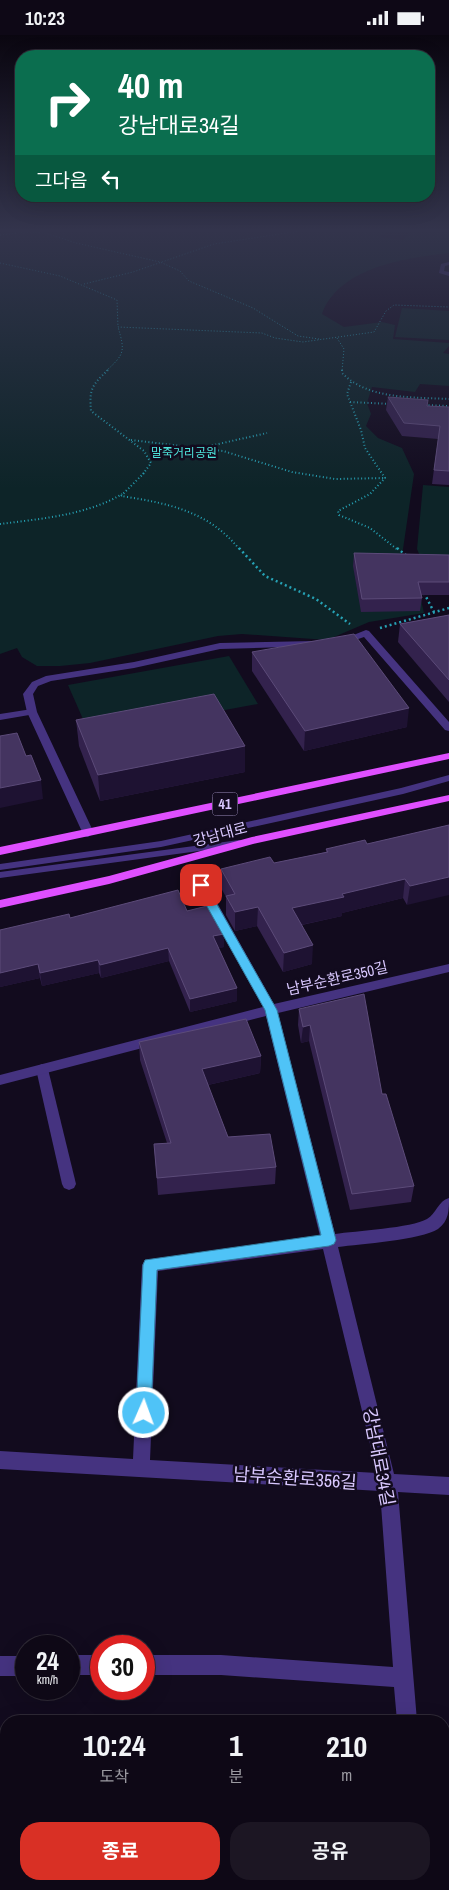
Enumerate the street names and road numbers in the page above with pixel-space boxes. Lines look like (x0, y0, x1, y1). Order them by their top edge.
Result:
road number: 41 (212, 793, 238, 816)
street label: 강남대로 (191, 817, 249, 851)
street label: 남부순환로350길 (284, 956, 390, 1000)
street label: 강남대로34길 (357, 1406, 401, 1508)
street label: 남부순환로356길 (232, 1461, 358, 1495)

